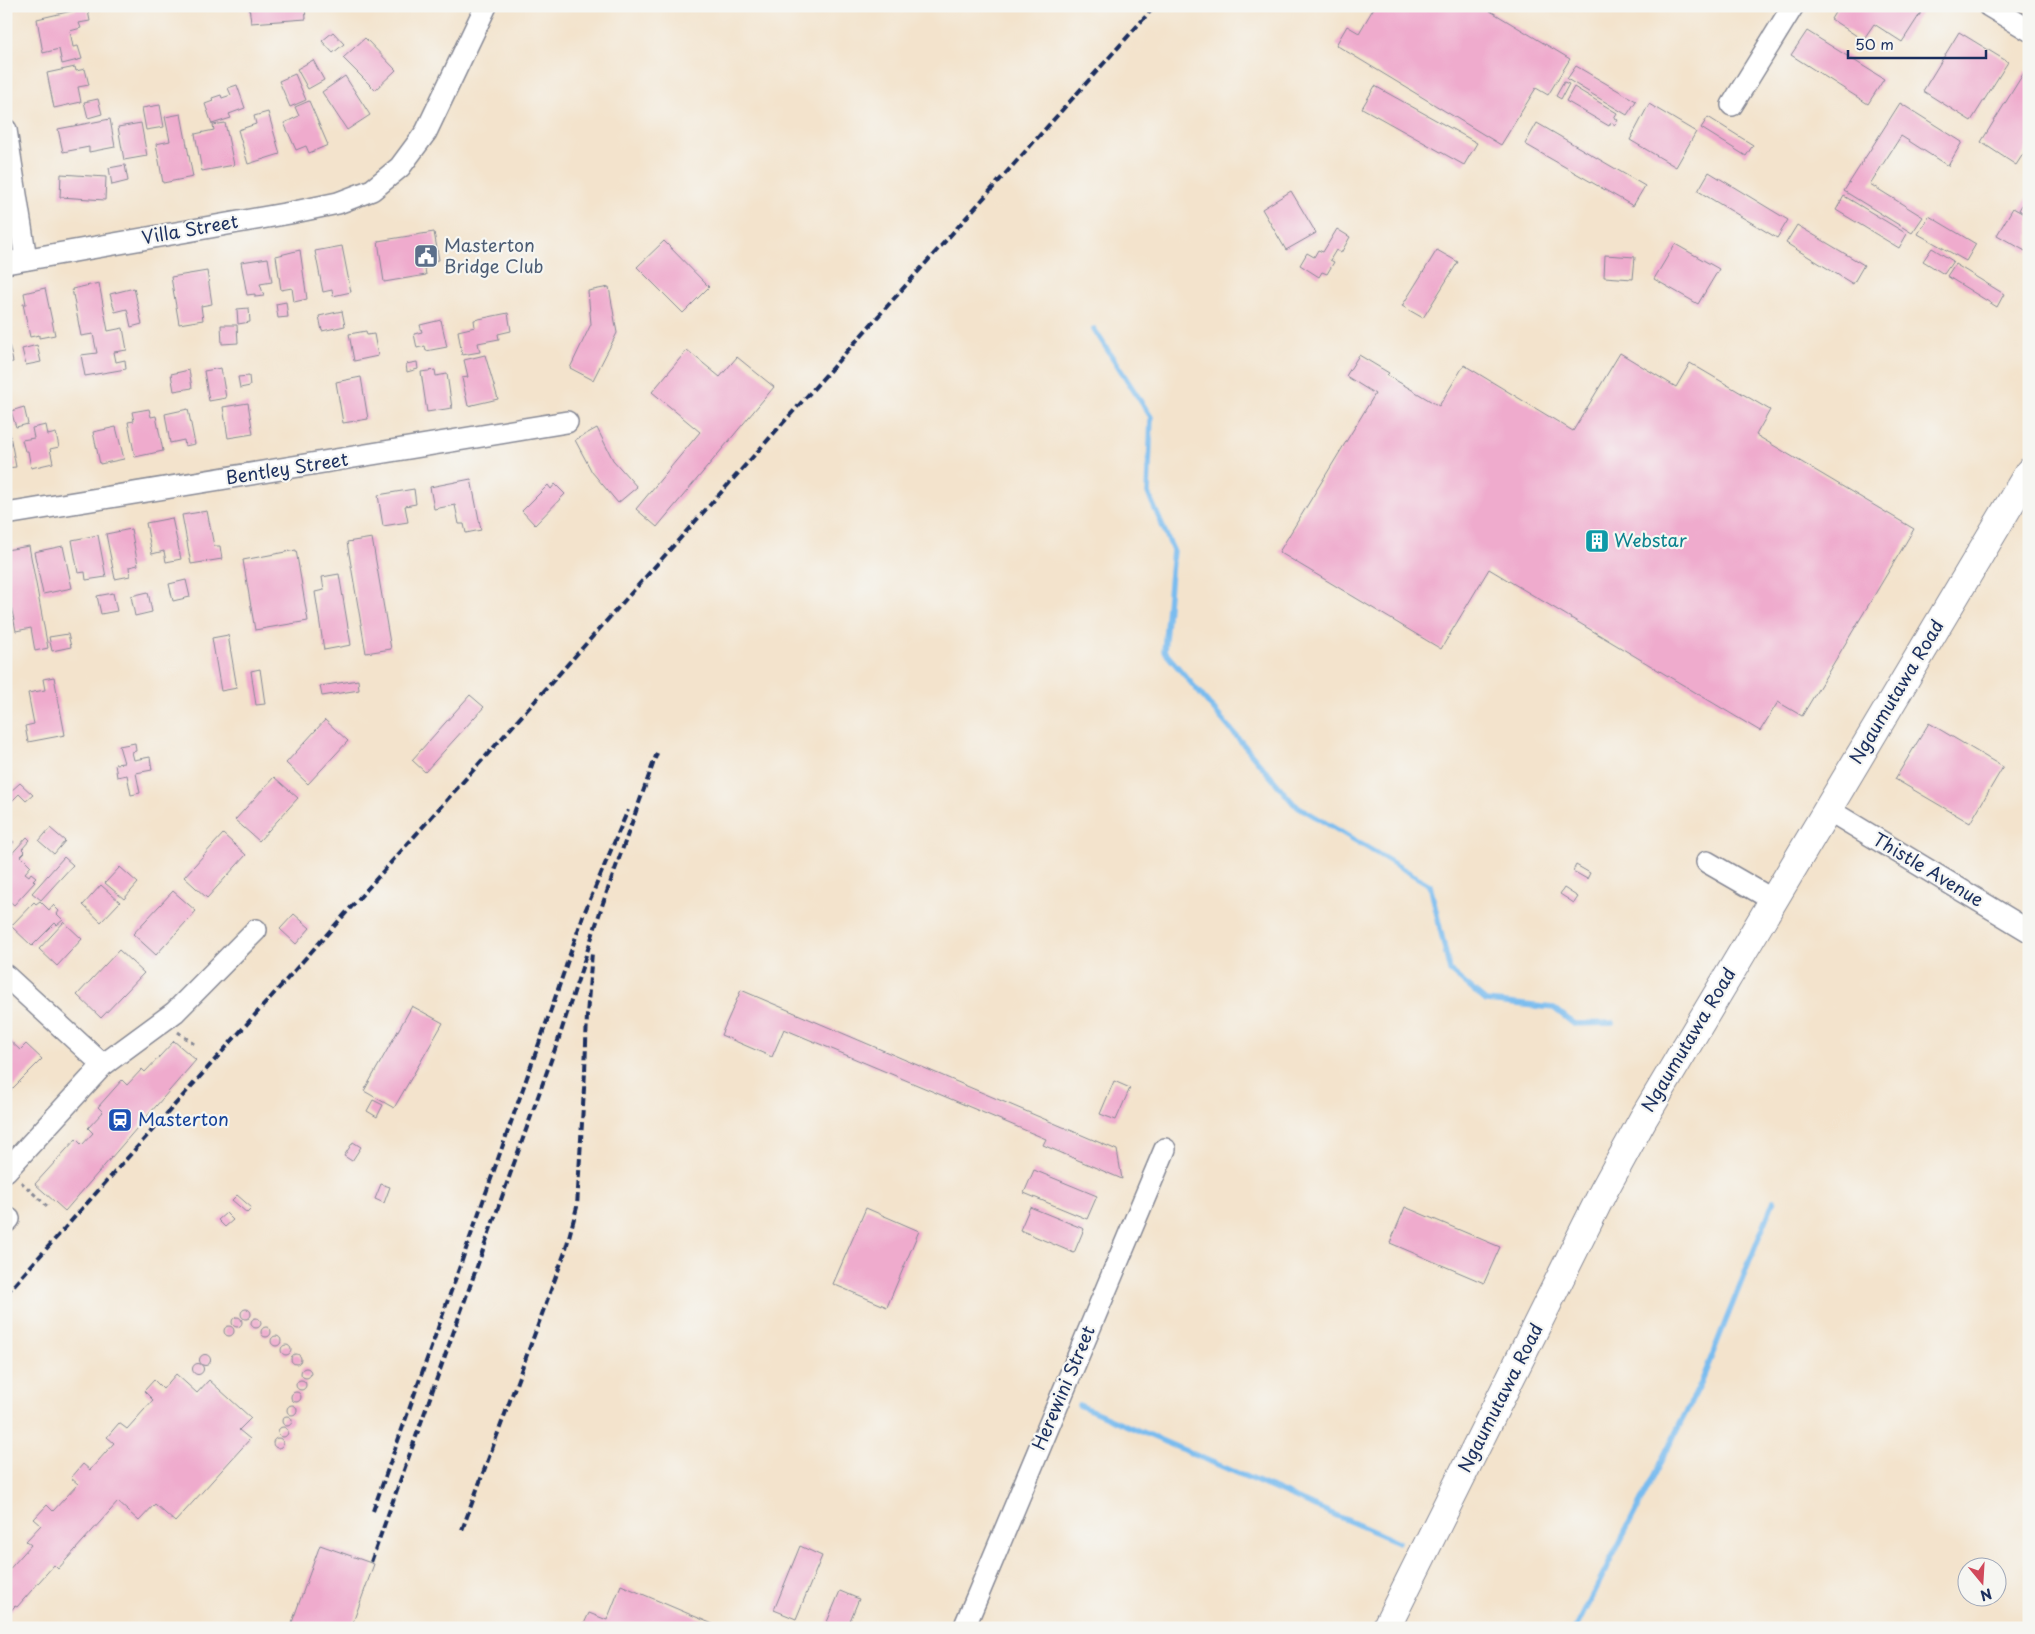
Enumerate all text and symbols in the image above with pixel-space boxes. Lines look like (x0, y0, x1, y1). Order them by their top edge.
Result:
scale bar (1848, 28, 1985, 60)
text: 50 m (1855, 32, 1894, 55)
street label: Villa Street (139, 207, 240, 250)
place label: Masterton Bridge Club (444, 231, 544, 279)
public building icon: Masterton Bridge Club (413, 243, 439, 269)
street label: Bentley Street (224, 445, 350, 491)
place label: Webstar (1614, 526, 1688, 553)
building icon: Webstar (1584, 528, 1610, 554)
street label: Ngaumutawa Road (1842, 614, 1950, 769)
street label: Thistle Avenue (1868, 825, 1989, 913)
street label: Ngaumutawa Road (1634, 962, 1742, 1117)
place label: Masterton (138, 1105, 229, 1132)
station icon: Masterton (107, 1107, 133, 1133)
street label: Ngaumutawa Road (1450, 1318, 1549, 1477)
street label: Herewini Street (1024, 1321, 1101, 1454)
north arrow (1958, 1556, 2008, 1606)
text: N (1978, 1583, 1995, 1607)

